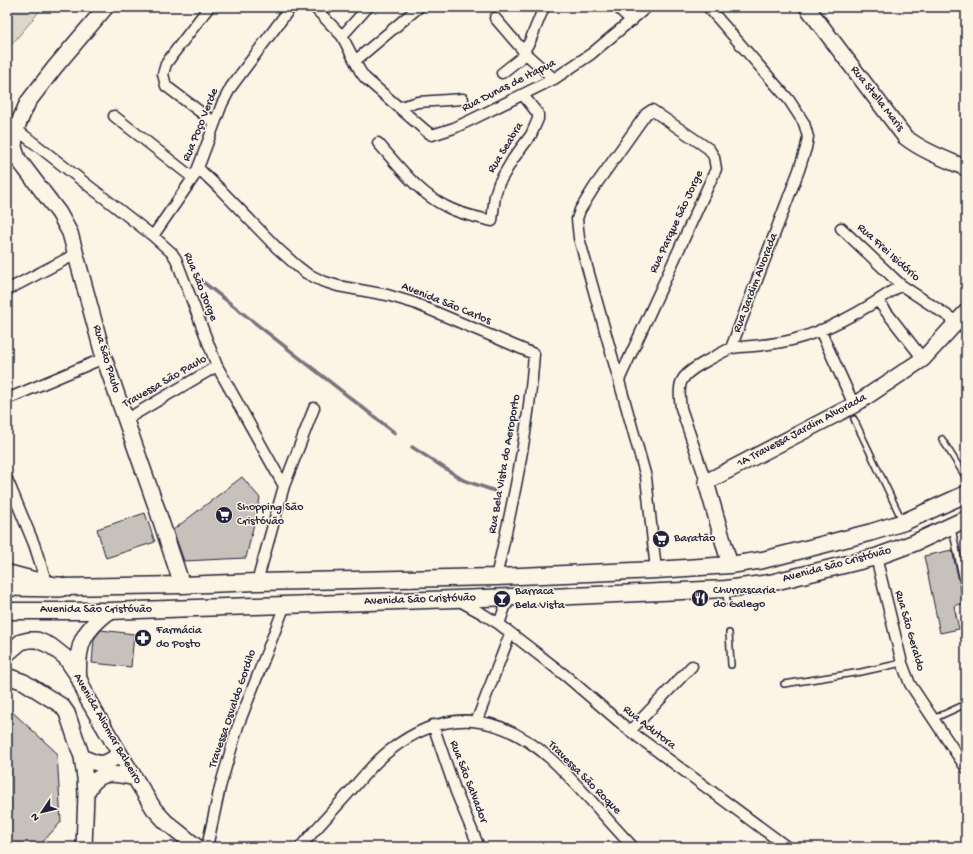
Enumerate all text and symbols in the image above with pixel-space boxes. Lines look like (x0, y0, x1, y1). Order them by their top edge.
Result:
street label: Rua Dunas de Itapua (460, 56, 558, 116)
street label: Rua Stella Maris (847, 64, 907, 135)
street label: Rua Poço Verde (180, 86, 222, 164)
street label: Rua Seabra (485, 120, 527, 176)
street label: Rua Parque São Jorge (647, 168, 707, 276)
street label: Rua Frei Isidório (854, 221, 922, 285)
street label: Rua Jardim Alvorada (731, 231, 782, 335)
street label: Rua São Jorge (180, 251, 220, 324)
street label: Avenida São Carlos (399, 280, 493, 329)
street label: Rua São Paulo (89, 323, 123, 395)
street label: Travessa São Paulo (120, 352, 209, 412)
street label: 1A Travessa Jardim Alvorada (734, 391, 869, 472)
street label: Rua Bela Vista do Aeroporto (486, 393, 524, 535)
place label: Shopping São Cristóvão (237, 501, 303, 529)
supermarket icon: Shopping São Cristóvão (214, 505, 234, 525)
supermarket icon: Baratão (651, 529, 671, 549)
place label: Baratão (673, 532, 716, 546)
street label: Avenida São Cristóvão (781, 544, 893, 586)
place label: Churrascaria do Galego (713, 584, 776, 612)
place label: Barraca Bela Vista (514, 585, 565, 613)
restaurant icon: Churrascaria do Galego (690, 588, 710, 608)
bar icon: Barraca Bela Vista (492, 589, 512, 609)
street label: Rua São Geraldo (891, 589, 927, 673)
street label: Avenida São Cristóvão (364, 591, 476, 609)
street label: Avenida São Cristóvão (40, 603, 152, 617)
place label: Farmácia do Posto (155, 624, 202, 652)
pharmacy icon: Farmácia do Posto (133, 628, 153, 648)
street label: Travessa Osvaldo Gordilo (206, 648, 260, 771)
street label: Avenida Aliomar Baleeiro (70, 671, 144, 787)
street label: Rua Adutora (620, 703, 678, 753)
street label: Travessa São Roque (544, 738, 624, 818)
street label: Rua São Salvador (446, 739, 491, 827)
north arrow (22, 792, 62, 832)
text: N (28, 810, 42, 823)

